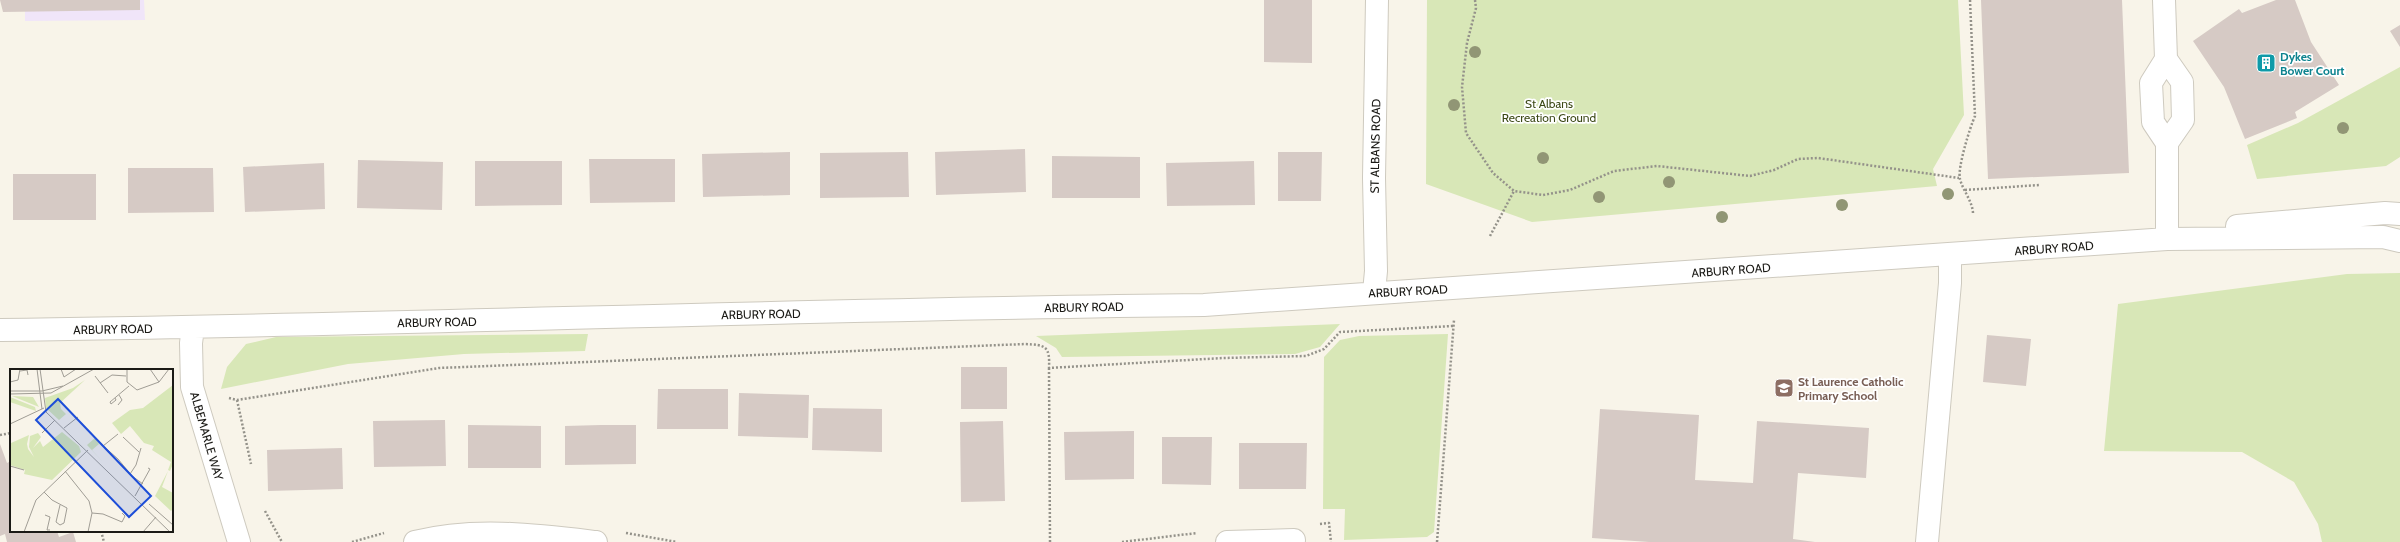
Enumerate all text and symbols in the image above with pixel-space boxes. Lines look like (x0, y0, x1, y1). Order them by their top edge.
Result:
place label: Dykes Bower Court (2280, 49, 2345, 78)
building icon: Dykes Bower Court (2255, 52, 2277, 74)
park label: St Albans Recreation Ground (1502, 96, 1596, 125)
street label: ST ALBANS ROAD (1367, 98, 1383, 193)
street label: ARBURY ROAD (2014, 238, 2094, 258)
street label: ARBURY ROAD (1691, 260, 1771, 280)
street label: ARBURY ROAD (1368, 281, 1448, 301)
street label: ARBURY ROAD (1044, 299, 1124, 315)
street label: ARBURY ROAD (721, 306, 801, 322)
street label: ARBURY ROAD (397, 314, 477, 330)
street label: ARBURY ROAD (73, 321, 153, 337)
inset map (10, 369, 173, 532)
place label: St Laurence Catholic Primary School (1798, 374, 1904, 403)
school or university icon: St Laurence Catholic Primary School (1773, 377, 1795, 399)
street label: ALBEMARLE WAY (187, 390, 227, 482)

